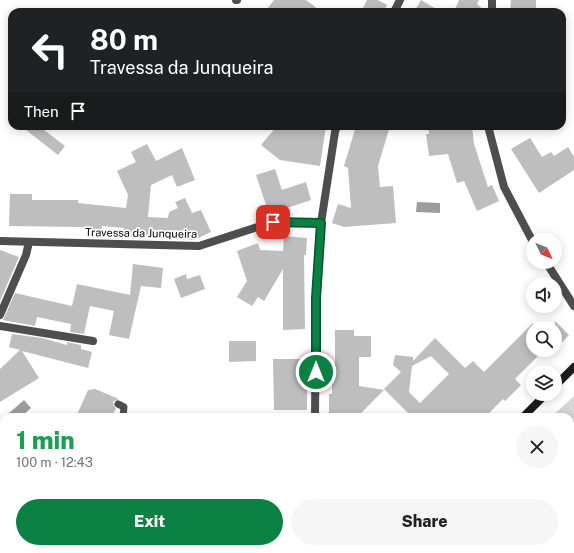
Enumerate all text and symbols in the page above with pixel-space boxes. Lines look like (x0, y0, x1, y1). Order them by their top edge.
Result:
text: 80 m (90, 23, 158, 56)
icon: left (24, 24, 76, 76)
text: Travessa da Junqueira (90, 57, 273, 78)
icon: arrive (67, 100, 89, 122)
text: Then (24, 103, 59, 120)
pin (256, 205, 290, 239)
icon: arrive (262, 211, 284, 233)
street label: Travessa da Junqueira (85, 226, 197, 240)
north arrow (526, 233, 562, 269)
map controls (526, 233, 562, 401)
button: sound (526, 277, 562, 313)
button: search (526, 321, 562, 357)
position arrow (295, 351, 337, 393)
button: layers (526, 365, 562, 401)
text: 1 min (16, 426, 75, 454)
button: close (516, 426, 558, 468)
text: 100 m · 12:43 (16, 455, 93, 470)
button: Exit (16, 499, 283, 545)
button: Share (291, 499, 558, 545)

